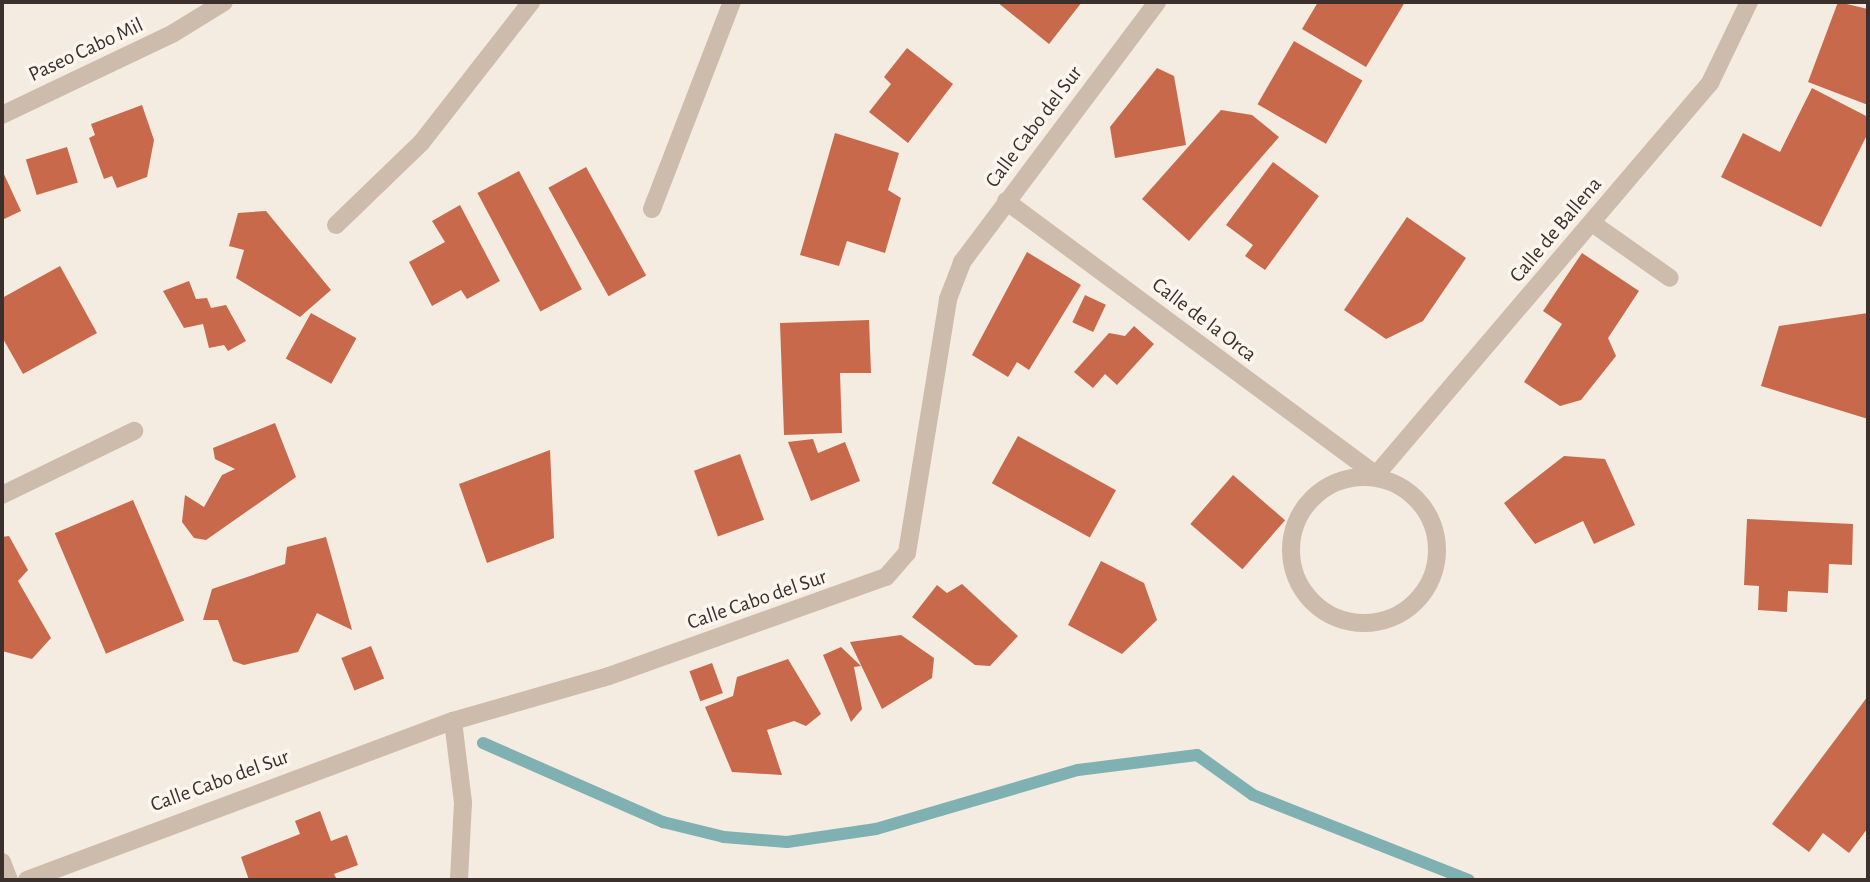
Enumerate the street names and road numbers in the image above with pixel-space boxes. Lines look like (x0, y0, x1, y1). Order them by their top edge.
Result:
street label: Paseo Cabo Mil (25, 13, 147, 87)
street label: Calle Cabo del Sur (980, 61, 1088, 193)
street label: Calle de Ballena (1505, 172, 1607, 288)
street label: Calle de la Orca (1147, 273, 1261, 367)
street label: Calle Cabo del Sur (684, 564, 830, 636)
street label: Calle Cabo del Sur (147, 744, 293, 818)

